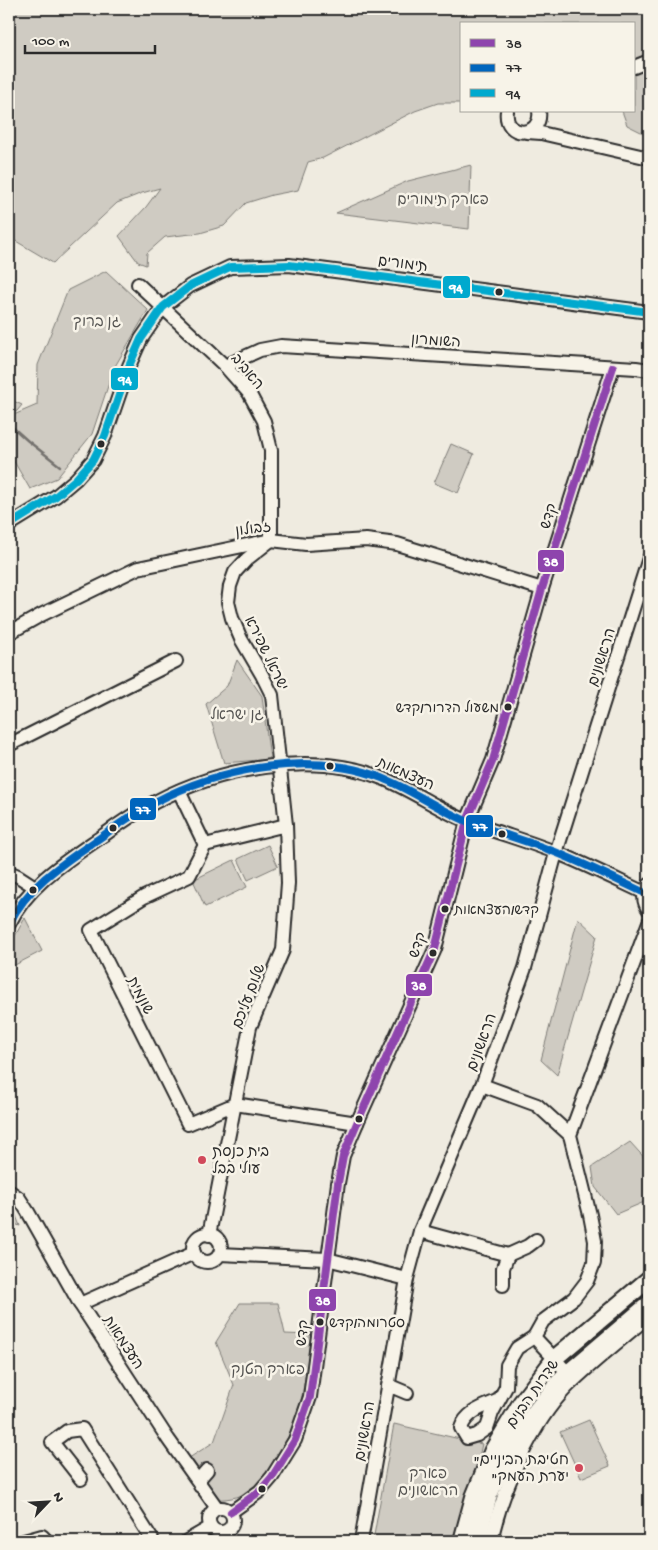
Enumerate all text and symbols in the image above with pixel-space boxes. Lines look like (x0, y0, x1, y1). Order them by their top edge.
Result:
scale bar (25, 22, 155, 54)
legend (460, 22, 636, 112)
text: 100 m (31, 33, 70, 51)
text: 38 (505, 36, 522, 54)
text: 77 (505, 60, 523, 78)
text: 94 (505, 86, 521, 104)
park label: פארק תימורים (397, 192, 489, 210)
street label: תימורים (377, 253, 429, 277)
line badge: 94 (442, 275, 471, 299)
text: 94 (448, 281, 463, 298)
unlabelled marker (494, 287, 504, 297)
park label: גן ברוך (73, 314, 121, 332)
street label: השומרון (410, 331, 461, 353)
street label: האביב (226, 351, 267, 394)
line badge: 94 (110, 367, 139, 391)
text: 94 (117, 373, 132, 390)
unlabelled marker (96, 439, 106, 449)
street label: קדש (537, 501, 563, 532)
street label: זבולון (234, 518, 272, 541)
line badge: 38 (537, 549, 565, 573)
text: 38 (543, 555, 559, 572)
street label: ישראל שפירא (239, 613, 292, 694)
street label: הראשונים (585, 626, 621, 689)
place label: משעול הדרור/קדש (396, 700, 499, 718)
marker: משעול הדרור/קדש (503, 702, 513, 712)
park label: גן ישראל (210, 706, 264, 725)
street label: העצמאות (373, 754, 437, 795)
unlabelled marker (325, 761, 335, 771)
line badge: 77 (129, 797, 157, 821)
text: 77 (135, 803, 151, 820)
line badge: 77 (465, 814, 494, 838)
text: 77 (472, 820, 488, 837)
unlabelled marker (108, 823, 118, 833)
unlabelled marker (497, 829, 507, 839)
unlabelled marker (28, 885, 38, 895)
place label: קדש/העצמאות (453, 903, 539, 920)
marker: קדש/העצמאות (440, 904, 450, 914)
street label: קדש (406, 930, 432, 961)
unlabelled marker (428, 948, 438, 958)
street label: שלום עליכם (228, 961, 270, 1032)
street label: שונמית (122, 973, 157, 1018)
line badge: 38 (405, 973, 433, 997)
text: 38 (411, 979, 427, 996)
street label: הראשונים (464, 1011, 502, 1074)
unlabelled marker (354, 1114, 364, 1124)
place label: בית כנסת עולי בבל (212, 1144, 269, 1179)
marker: בית כנסת עולי בבל (196, 1154, 208, 1166)
line badge: 38 (308, 1288, 337, 1312)
text: 38 (315, 1294, 331, 1311)
street label: העצמאות (98, 1312, 146, 1374)
place label: סטרומה/קדש (329, 1316, 405, 1333)
marker: סטרומה/קדש (315, 1317, 325, 1327)
street label: קדש (293, 1319, 315, 1347)
street label: שדרות הבנים (503, 1356, 564, 1432)
park label: פארק הטנק (231, 1362, 305, 1380)
street label: הראשונים (352, 1400, 380, 1463)
place label: "חטיבת הביניים "יערת העמק (473, 1452, 569, 1487)
marker: "חטיבת הביניים "יערת העמק (573, 1462, 585, 1474)
park label: פארק הראשונים (398, 1466, 458, 1501)
north arrow (22, 1478, 72, 1528)
unlabelled marker (257, 1484, 267, 1494)
text: N (48, 1490, 67, 1505)

